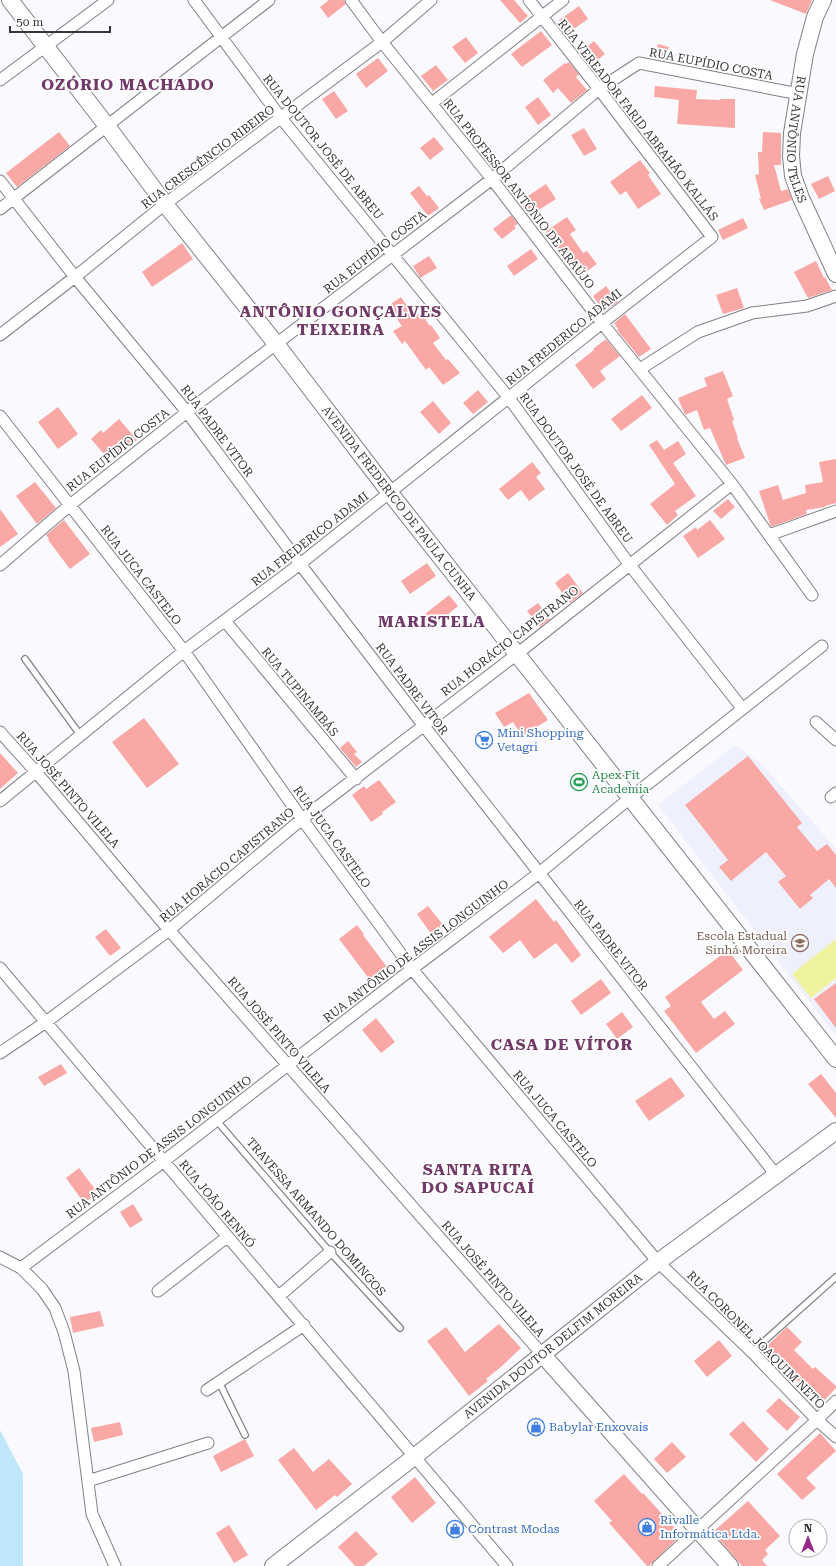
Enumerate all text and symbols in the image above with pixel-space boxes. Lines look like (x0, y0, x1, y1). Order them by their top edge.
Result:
scale bar (10, 8, 110, 34)
text: 50 m (16, 15, 43, 29)
street label: RUA VEREADOR FARID ABRAHÃO KALLÁS (555, 16, 721, 224)
street label: RUA EUPÍDIO COSTA (648, 45, 775, 83)
street label: RUA DOUTOR JOSÉ DE ABREU (260, 72, 386, 223)
district label: OZÓRIO MACHADO (41, 75, 215, 94)
street label: RUA ANTÔNIO TELES (784, 75, 809, 205)
street label: RUA PROFESSOR ANTÔNIO DE ARAÚJO (441, 96, 597, 292)
street label: RUA CRESCÊNCIO RIBEIRO (139, 102, 277, 212)
street label: RUA EUPÍDIO COSTA (321, 207, 429, 296)
street label: RUA FREDERICO ADAMI (503, 286, 625, 388)
district label: ANTÔNIO GONÇALVES TEIXEIRA (240, 302, 442, 339)
street label: RUA PADRE VITOR (178, 382, 256, 480)
street label: RUA DOUTOR JOSÉ DE ABREU (517, 390, 635, 546)
street label: AVENIDA FREDERICO DE PAULA CUNHA (319, 403, 479, 604)
street label: RUA EUPÍDIO COSTA (64, 405, 172, 494)
street label: RUA FREDERICO ADAMI (249, 489, 371, 589)
street label: RUA JUCA CASTELO (98, 522, 184, 628)
street label: RUA HORÁCIO CAPISTRANO (438, 583, 582, 699)
district label: MARISTELA (378, 612, 486, 631)
street label: RUA PADRE VITOR (373, 640, 451, 738)
street label: RUA TUPINAMBÁS (259, 645, 341, 739)
place label: Mini Shopping Vetagri (497, 726, 584, 754)
street label: RUA JOSÉ PINTO VILELA (14, 729, 123, 851)
supermarket icon: Mini Shopping Vetagri (474, 730, 494, 750)
place label: Apex Fit Academia (592, 768, 650, 796)
sports icon: Apex Fit Academia (569, 772, 589, 792)
street label: RUA JUCA CASTELO (290, 783, 374, 891)
street label: RUA HORÁCIO CAPISTRANO (157, 805, 297, 925)
street label: RUA ANTÔNIO DE ASSIS LONGUINHO (321, 877, 511, 1025)
street label: RUA PADRE VITOR (571, 897, 651, 994)
place label: Escola Estadual Sinhá Moreira (697, 929, 787, 957)
school or university icon: Escola Estadual Sinhá Moreira (790, 933, 810, 953)
street label: RUA JOSÉ PINTO VILELA (225, 974, 334, 1096)
district label: CASA DE VÍTOR (491, 1035, 633, 1054)
street label: RUA JUCA CASTELO (510, 1068, 600, 1170)
street label: RUA ANTÔNIO DE ASSIS LONGUINHO (64, 1073, 254, 1221)
street label: TRAVESSA ARMANDO DOMINGOS (243, 1135, 389, 1299)
street label: RUA JOÃO RENNÓ (176, 1157, 258, 1251)
district label: SANTA RITA DO SAPUCAÍ (421, 1160, 535, 1197)
street label: RUA JOSÉ PINTO VILELA (439, 1218, 548, 1340)
street label: RUA CORONEL JOAQUIM NETO (684, 1268, 828, 1412)
street label: AVENIDA DOUTOR DELFIM MOREIRA (461, 1270, 645, 1422)
shop icon: Babylar Enxovais (526, 1417, 546, 1437)
place label: Babylar Enxovais (549, 1420, 649, 1434)
place label: Rivalle Informática Ltda. (660, 1513, 760, 1541)
shop icon: Rivalle Informática Ltda. (637, 1517, 657, 1537)
north arrow (788, 1518, 828, 1558)
shop icon: Contrast Modas (445, 1519, 465, 1539)
place label: Contrast Modas (468, 1522, 560, 1536)
text: N (804, 1522, 813, 1535)

